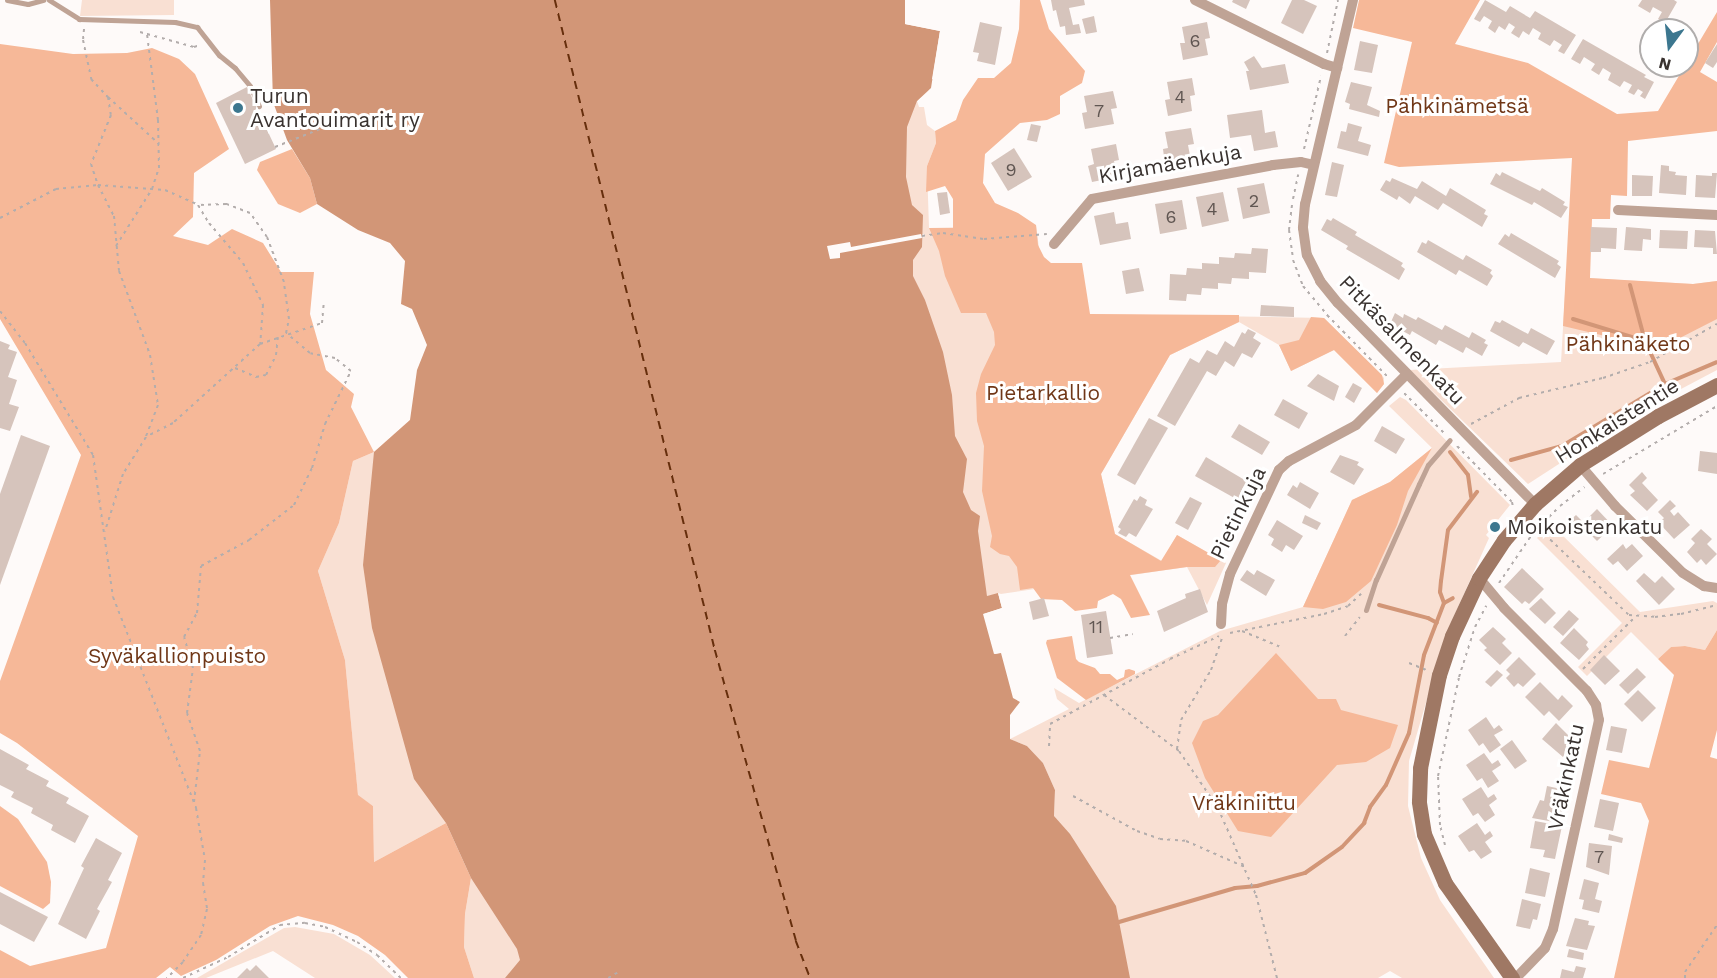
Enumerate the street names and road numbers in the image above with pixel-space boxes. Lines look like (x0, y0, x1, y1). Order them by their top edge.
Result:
street label: Kirjamäenkuja (1097, 139, 1243, 189)
street label: Pitkäsalmenkatu (1334, 270, 1470, 410)
street label: Honkaistentie (1550, 373, 1684, 469)
street label: Pietinkuja (1205, 463, 1271, 563)
street label: Vräkinkatu (1542, 721, 1590, 833)

